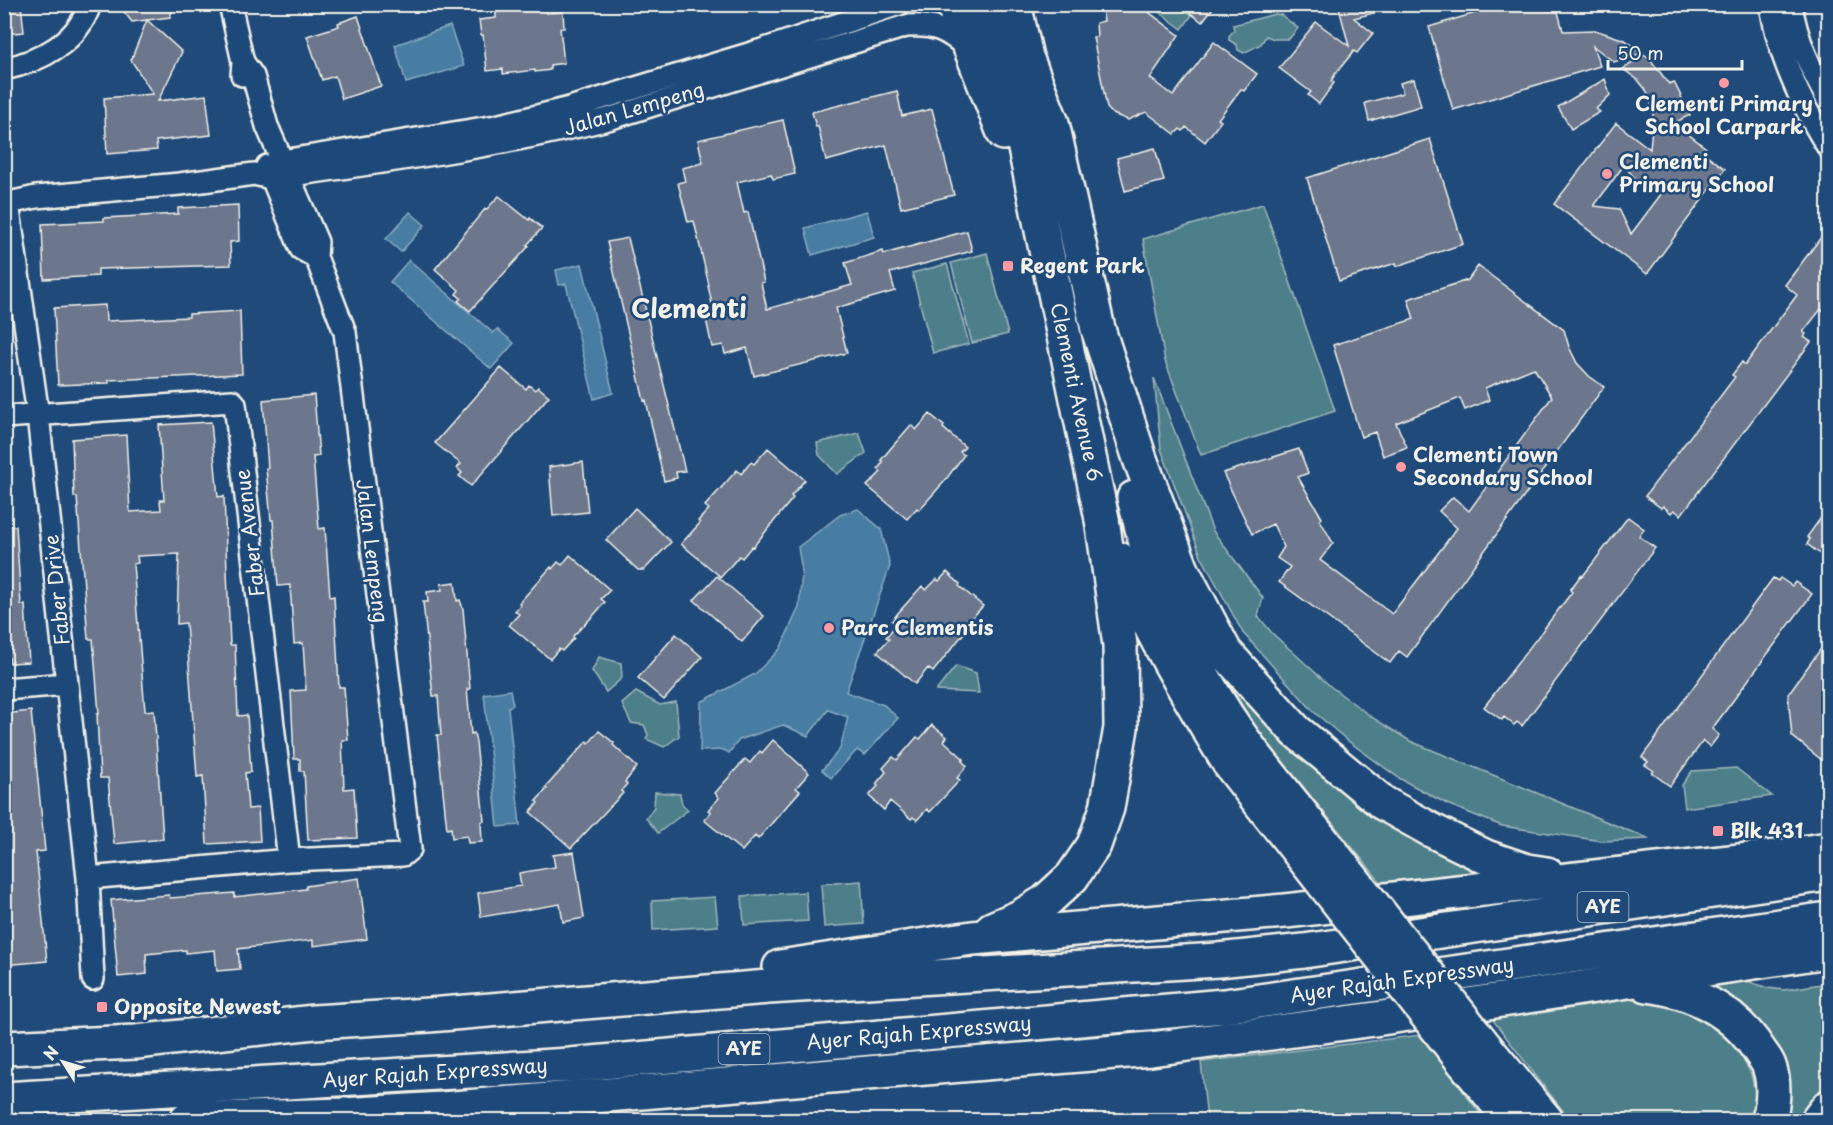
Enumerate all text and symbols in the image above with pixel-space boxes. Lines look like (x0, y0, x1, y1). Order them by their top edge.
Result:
scale bar (1608, 33, 1742, 71)
text: 50 m (1617, 39, 1664, 66)
street label: Jalan Lempeng (560, 74, 708, 142)
marker: Clementi Primary School Carpark (1717, 76, 1731, 90)
place label: Clementi Primary School Carpark (1635, 88, 1813, 141)
place label: Clementi Primary School (1619, 146, 1774, 199)
marker: Clementi Primary School (1600, 167, 1614, 181)
place label: Regent Park (1020, 250, 1145, 280)
marker: Regent Park (1001, 259, 1015, 273)
district label: Clementi (631, 288, 747, 327)
street label: Clementi Avenue 6 (1043, 300, 1111, 484)
place label: Clementi Town Secondary School (1413, 439, 1593, 492)
marker: Clementi Town Secondary School (1394, 460, 1408, 474)
street label: Faber Avenue (226, 467, 272, 599)
street label: Jalan Lempeng (349, 477, 397, 625)
street label: Faber Drive (35, 533, 77, 647)
place label: Parc Clementis (841, 612, 994, 642)
marker: Parc Clementis (822, 621, 836, 635)
place label: Blk 431 (1730, 815, 1803, 845)
marker: Blk 431 (1711, 824, 1725, 838)
road number: AYE (1578, 892, 1628, 922)
street label: Ayer Rajah Expressway (1288, 948, 1516, 1010)
place label: Opposite Newest (114, 991, 281, 1021)
marker: Opposite Newest (95, 1000, 109, 1014)
street label: Ayer Rajah Expressway (805, 1007, 1033, 1057)
north arrow (33, 1032, 93, 1092)
road number: AYE (718, 1034, 770, 1064)
text: N (37, 1040, 64, 1065)
street label: Ayer Rajah Expressway (321, 1049, 549, 1095)

